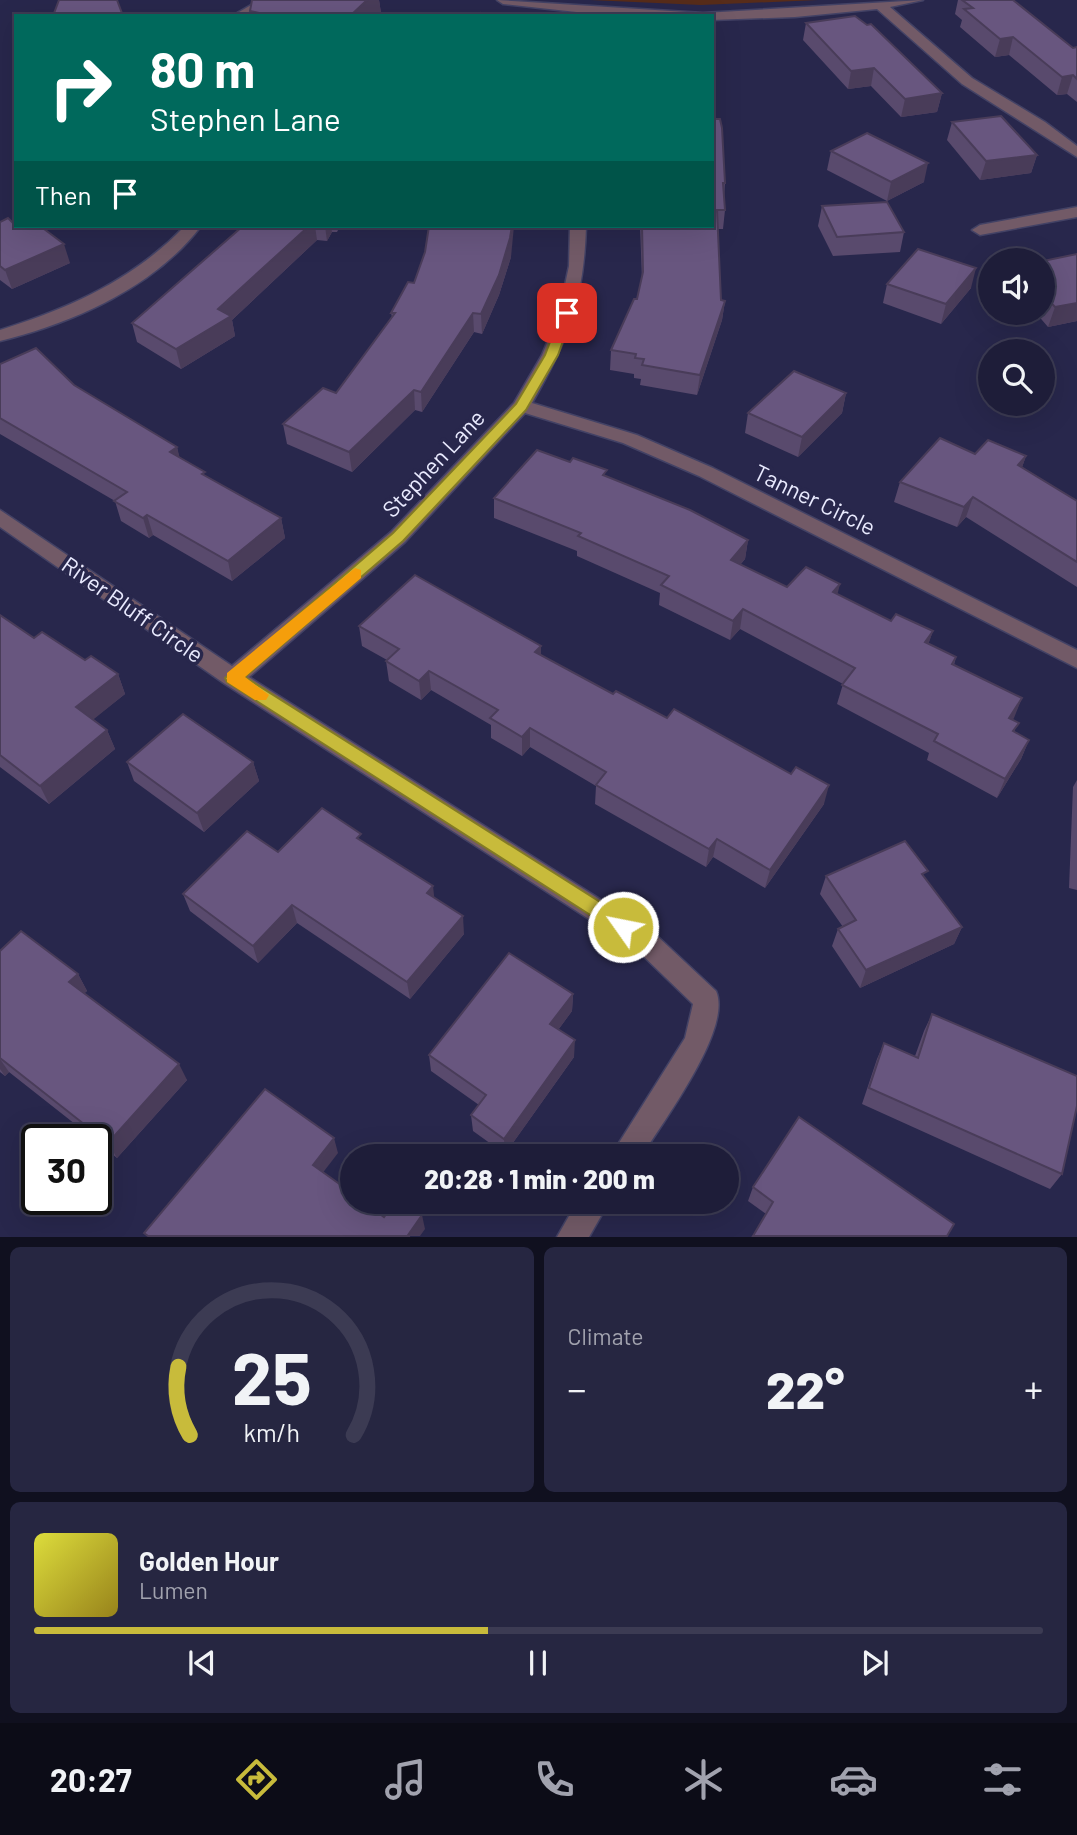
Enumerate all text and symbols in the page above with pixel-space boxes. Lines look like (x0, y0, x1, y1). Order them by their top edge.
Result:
text: 80 m (150, 39, 255, 98)
icon: right (35, 42, 126, 133)
text: Stephen Lane (150, 99, 341, 137)
icon: arrive (106, 175, 144, 213)
text: Then (35, 179, 92, 210)
map controls (978, 248, 1055, 416)
button: sound (978, 248, 1055, 325)
pin (537, 283, 597, 343)
icon: arrive (548, 294, 586, 332)
button: search (978, 339, 1055, 416)
street label: Stephen Lane (376, 403, 490, 523)
street label: Tanner Circle (750, 457, 880, 541)
street label: River Bluff Circle (57, 550, 209, 668)
position arrow (586, 890, 660, 964)
speed limit sign: 30 (21, 1124, 112, 1215)
text: 20:28 · 1 min · 200 m (424, 1163, 655, 1194)
text: Climate (568, 1322, 644, 1350)
text: 25 (232, 1333, 312, 1421)
text: 22° (766, 1357, 845, 1419)
text: − (568, 1365, 587, 1411)
text: + (1024, 1365, 1043, 1411)
text: km/h (243, 1417, 300, 1447)
text: Golden Hour (139, 1545, 279, 1576)
text: Lumen (139, 1576, 208, 1604)
icon: previous (183, 1644, 221, 1682)
icon: pause (519, 1644, 557, 1682)
icon: next (856, 1644, 894, 1682)
icon: directions (232, 1755, 281, 1804)
icon: music (381, 1755, 430, 1804)
icon: phone (530, 1755, 579, 1804)
icon: climate (679, 1755, 728, 1804)
icon: car (829, 1755, 878, 1804)
icon: filters (978, 1755, 1027, 1804)
text: 20:27 (50, 1760, 132, 1798)

